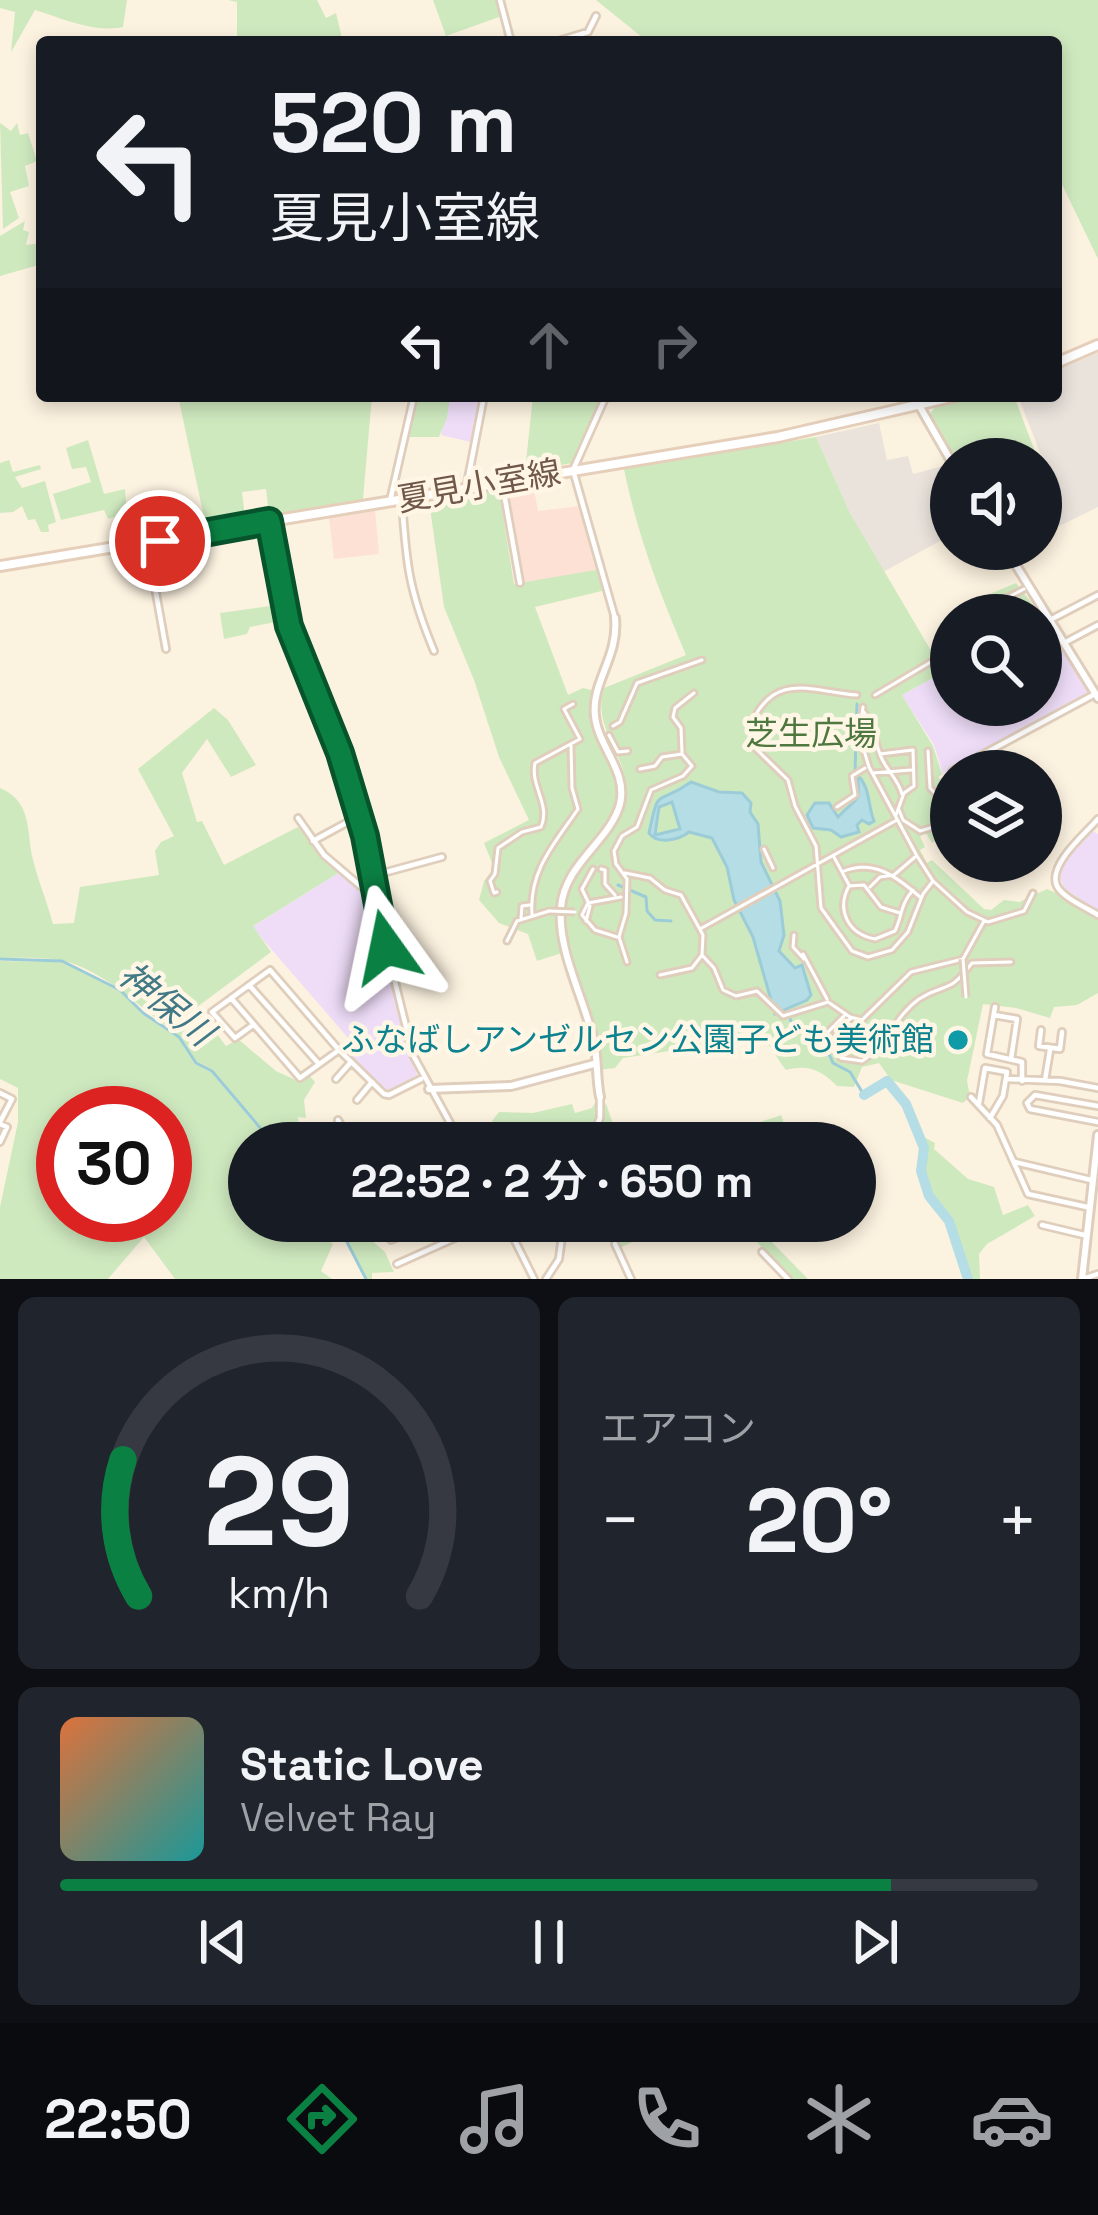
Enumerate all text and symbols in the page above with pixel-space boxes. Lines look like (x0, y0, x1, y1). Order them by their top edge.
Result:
text: 520 m (270, 69, 517, 177)
icon: left (72, 84, 228, 240)
text: 夏見小室線 (270, 184, 540, 253)
icon: left (390, 312, 456, 378)
icon: ahead (516, 312, 582, 378)
icon: right (642, 312, 708, 378)
map controls (930, 438, 1062, 882)
button: sound (930, 438, 1062, 570)
street label: 夏見小室線 (394, 451, 564, 521)
pin (109, 490, 211, 592)
icon: arrive (127, 508, 193, 574)
button: search (930, 594, 1062, 726)
park label: 芝生広場 (745, 713, 877, 755)
button: layers (930, 750, 1062, 882)
position arrow (323, 884, 449, 1010)
water label: 神保川 (110, 952, 226, 1058)
place label: ふなばしアンゼルセン公園子ども美術館 (341, 1019, 934, 1061)
marker: ふなばしアンゼルセン公園子ども美術館 (945, 1027, 971, 1053)
speed limit sign: 30 (36, 1086, 192, 1242)
text: 22:52 · 2 分 · 650 m (351, 1153, 753, 1210)
text: エアコン (600, 1404, 756, 1453)
text: 29 (204, 1422, 354, 1581)
text: 20° (745, 1463, 893, 1578)
text: − (600, 1478, 641, 1562)
text: + (997, 1478, 1038, 1562)
text: km/h (228, 1566, 330, 1621)
text: Static Love (240, 1736, 484, 1793)
text: Velvet Ray (240, 1793, 436, 1842)
icon: previous (190, 1909, 256, 1975)
icon: pause (516, 1909, 582, 1975)
icon: next (842, 1909, 908, 1975)
icon: directions (280, 2077, 364, 2161)
icon: music (453, 2077, 537, 2161)
icon: phone (625, 2077, 709, 2161)
icon: climate (797, 2077, 881, 2161)
icon: car (970, 2077, 1054, 2161)
text: 22:50 (44, 2085, 192, 2154)

